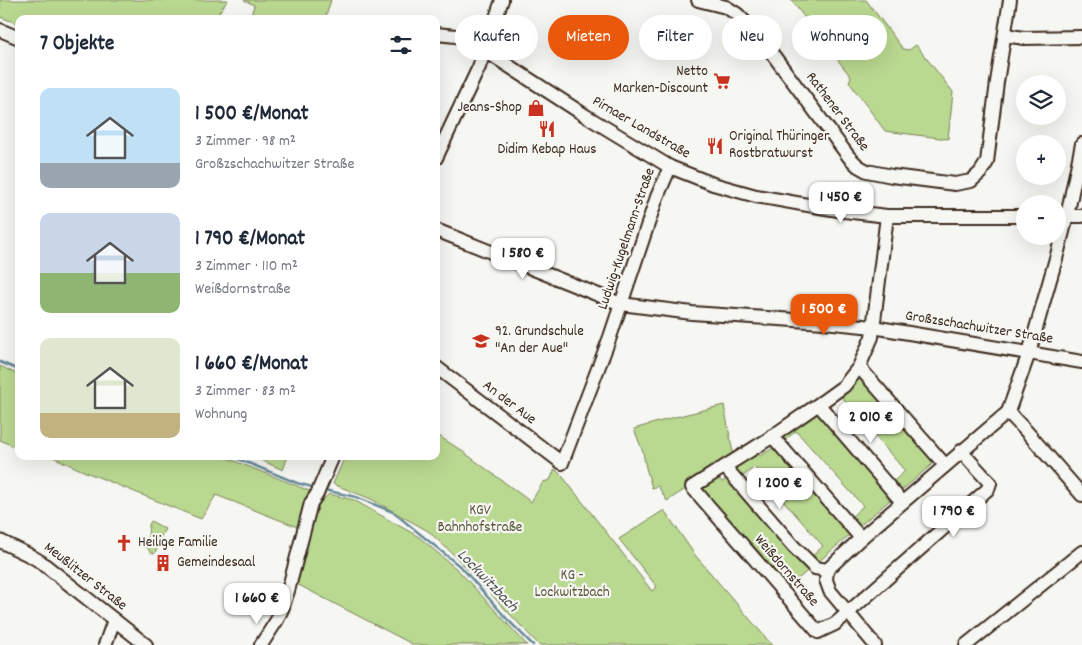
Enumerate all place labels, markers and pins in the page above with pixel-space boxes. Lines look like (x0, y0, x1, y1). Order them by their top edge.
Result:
place label: Netto Marken-Discount (613, 61, 708, 100)
supermarket icon: Netto Marken-Discount (712, 71, 732, 91)
place label: Jeans-Shop (457, 97, 522, 119)
shop icon: Jeans-Shop (526, 98, 546, 118)
restaurant icon: Didim Kebap Haus (537, 119, 557, 139)
place label: Original Thüringer Rostbratwurst (729, 126, 830, 165)
restaurant icon: Original Thüringer Rostbratwurst (705, 136, 725, 156)
place label: Didim Kebap Haus (498, 139, 596, 161)
pin: 1 450 € (795, 182, 887, 224)
pin: 1 580 € (477, 238, 569, 280)
pin: 1 500 € (778, 294, 870, 336)
place label: 92. Grundschule "An der Aue" (495, 321, 584, 360)
school or university icon: 92. Grundschule "An der Aue" (471, 331, 491, 351)
pin: 2 010 € (825, 402, 917, 444)
pin: 1 200 € (734, 468, 826, 510)
pin: 1 790 € (908, 496, 1000, 538)
place label: Heilige Familie (138, 532, 218, 554)
church icon: Heilige Familie (114, 533, 134, 553)
place label: Gemeindesaal (177, 552, 256, 574)
building icon: Gemeindesaal (153, 553, 173, 573)
pin: 1 660 € (211, 582, 303, 625)

